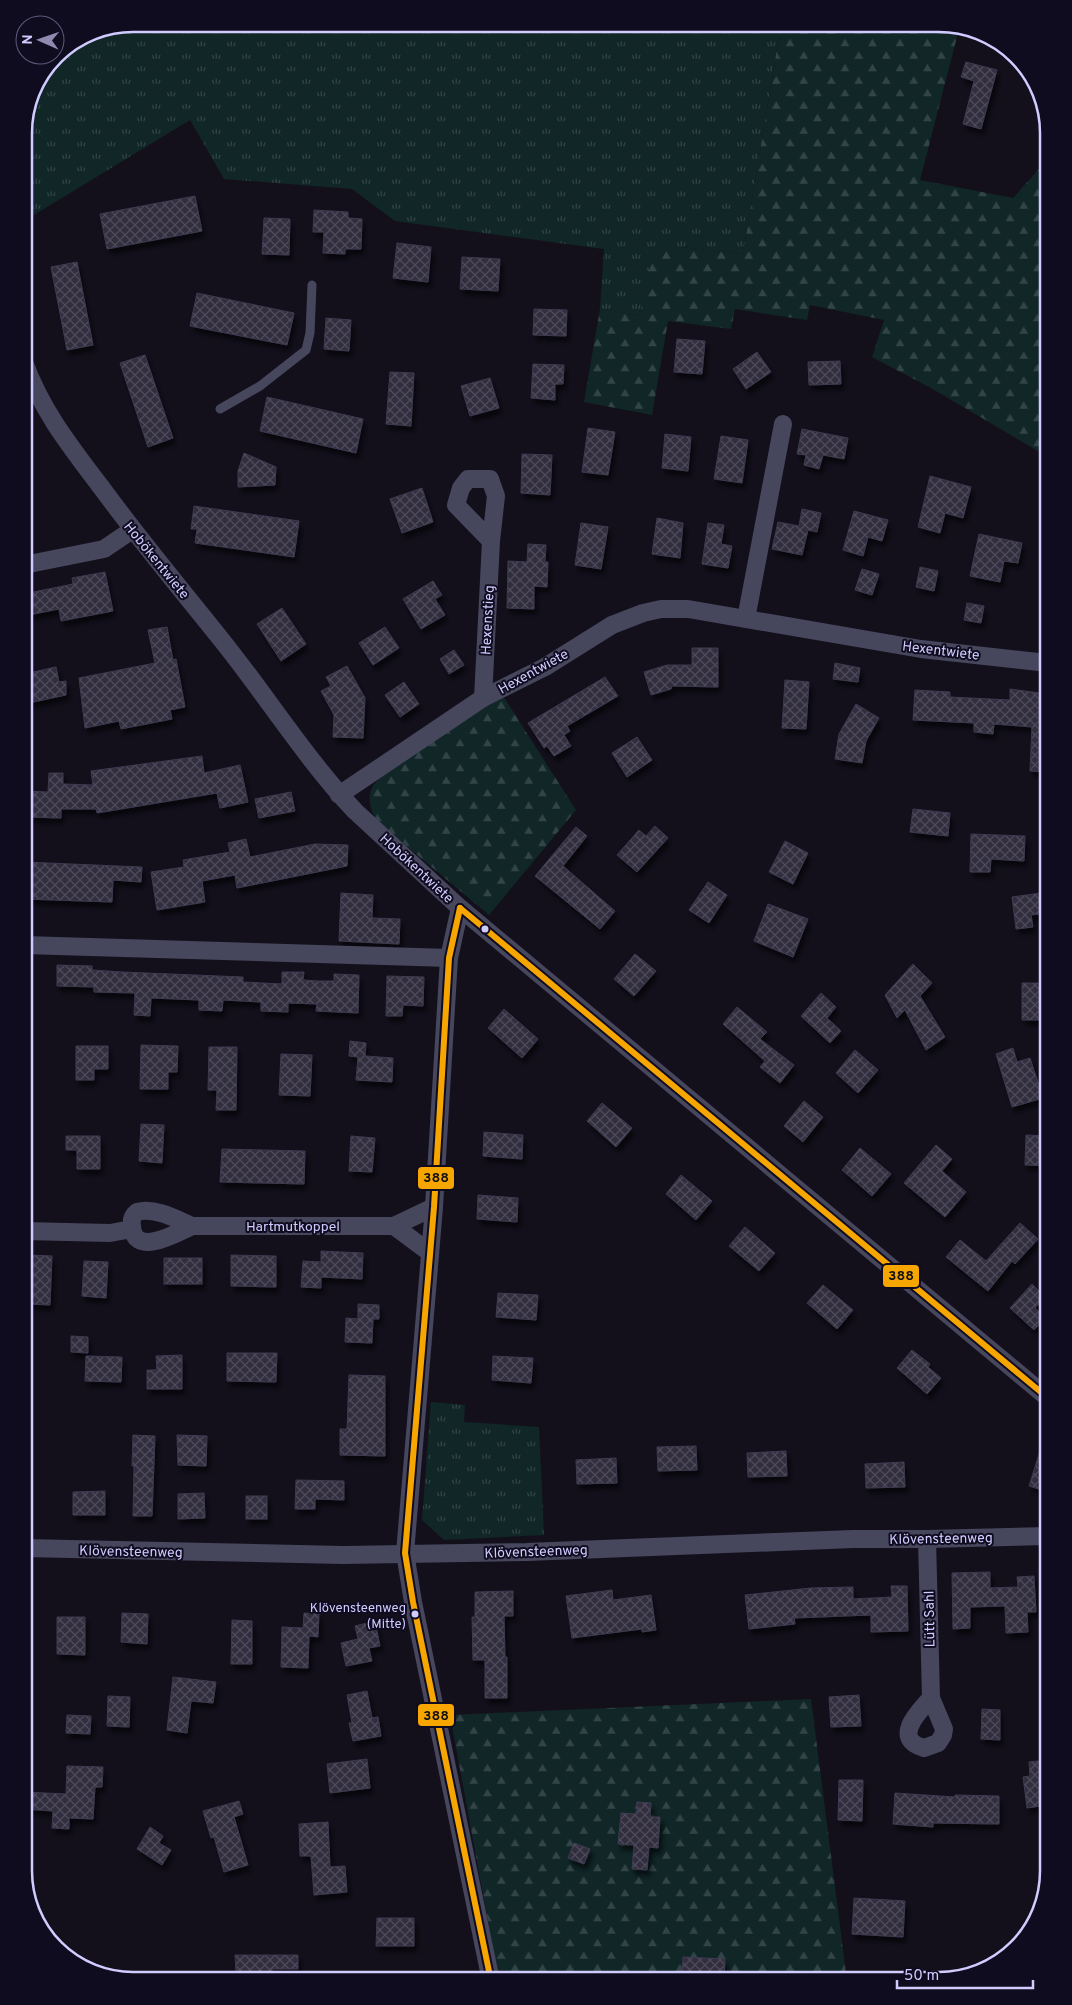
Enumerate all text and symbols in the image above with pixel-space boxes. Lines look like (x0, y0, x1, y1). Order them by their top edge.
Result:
north arrow (15, 15, 65, 65)
text: N (20, 34, 37, 45)
street label: Hobökentwiete (119, 519, 192, 603)
street label: Hexenstieg (478, 585, 499, 655)
street label: Hexentwiete (901, 638, 980, 665)
street label: Hexentwiete (496, 646, 572, 699)
street label: Hobökentwiete (376, 831, 456, 908)
unlabelled marker (480, 924, 490, 934)
line badge: 388 (417, 1166, 455, 1190)
text: 388 (423, 1170, 449, 1187)
street label: Hartmutkoppel (246, 1219, 340, 1236)
line badge: 388 (882, 1264, 920, 1288)
text: 388 (888, 1268, 914, 1285)
street label: Klövensteenweg (889, 1530, 993, 1549)
street label: Klövensteenweg (484, 1542, 588, 1563)
street label: Klövensteenweg (79, 1543, 183, 1562)
street label: Lütt Sahl (922, 1590, 939, 1647)
place label: Klövensteenweg (Mitte) (310, 1601, 406, 1633)
marker: Klövensteenweg (Mitte) (410, 1609, 420, 1619)
line badge: 388 (417, 1703, 455, 1727)
text: 388 (423, 1708, 449, 1725)
scale bar (897, 1958, 1033, 1990)
text: 50 m (904, 1967, 939, 1986)

